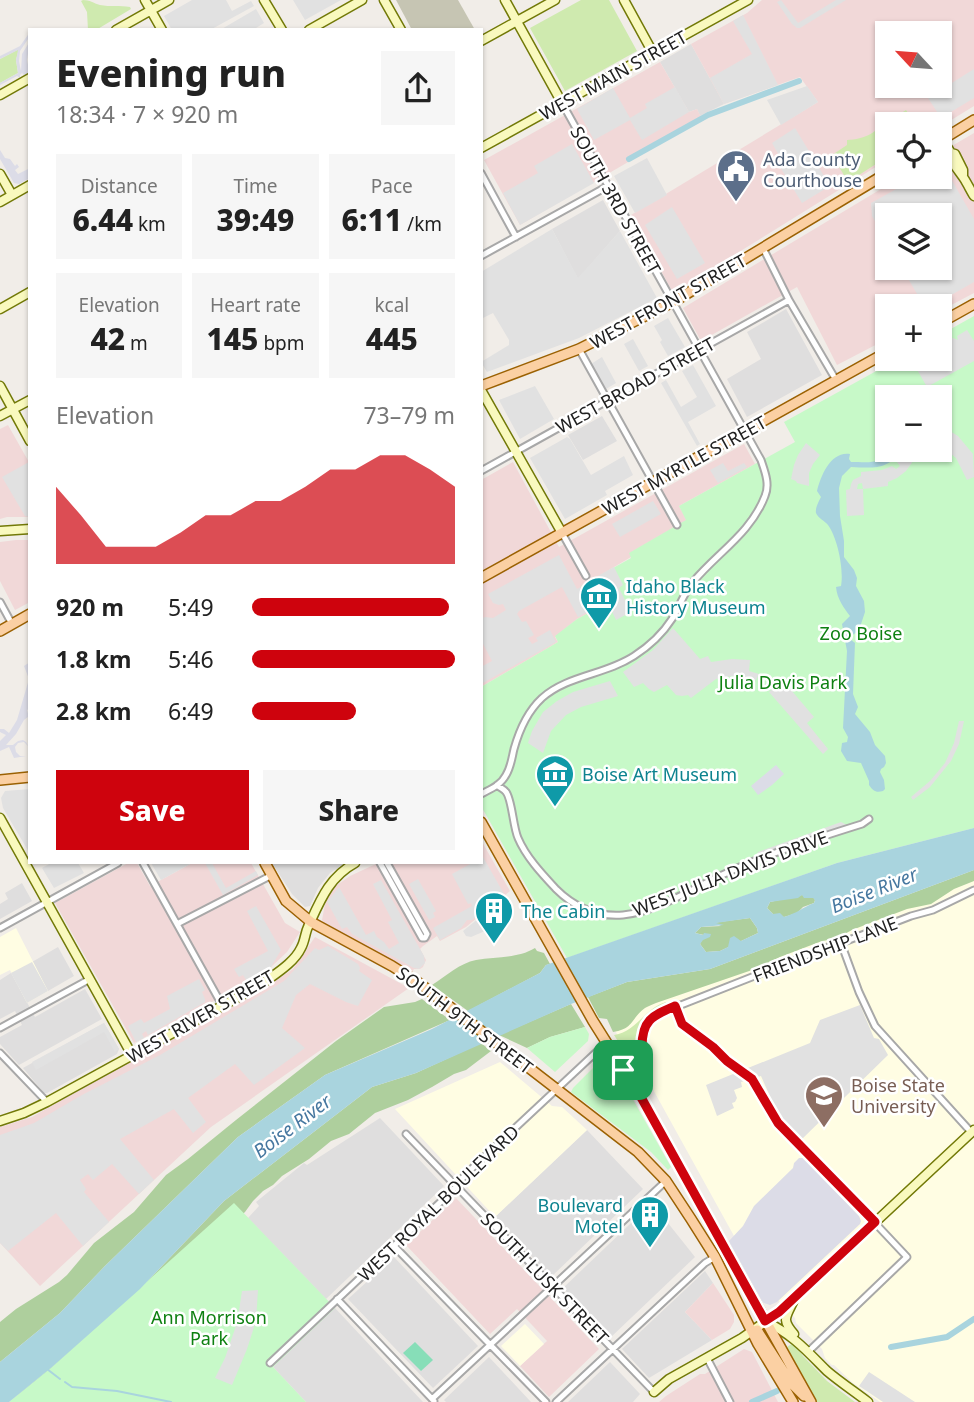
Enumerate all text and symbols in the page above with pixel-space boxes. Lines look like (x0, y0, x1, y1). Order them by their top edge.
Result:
north arrow (875, 21, 952, 98)
map controls (875, 21, 952, 462)
street label: WEST MAIN STREET (535, 25, 691, 125)
text: Evening run (56, 46, 286, 98)
button: share (381, 51, 455, 125)
text: 18:34 · 7 × 920 m (56, 98, 238, 130)
button: locate (875, 112, 952, 189)
street label: SOUTH 3RD STREET (565, 122, 667, 278)
place label: Ada County Courthouse (763, 147, 862, 192)
public building icon: Ada County Courthouse (715, 148, 757, 203)
text: Distance (81, 173, 158, 199)
text: Time (234, 173, 277, 199)
text: Pace (371, 173, 413, 199)
text: 6.44 (72, 199, 133, 240)
text: 39:49 (217, 199, 294, 240)
text: 6:11 (342, 199, 402, 240)
button: layers (875, 203, 952, 280)
text: km (133, 211, 166, 237)
text: /km (402, 211, 442, 237)
street label: WEST FRONT STREET (585, 248, 751, 354)
text: Elevation (79, 292, 160, 318)
text: Heart rate (210, 292, 301, 318)
text: kcal (374, 292, 409, 318)
button: + (875, 294, 952, 371)
text: 42 (90, 318, 125, 359)
text: 145 (206, 318, 258, 359)
text: 445 (366, 318, 418, 359)
text: m (125, 330, 148, 356)
text: bpm (258, 330, 305, 356)
street label: WEST BROAD STREET (551, 331, 719, 439)
button: − (875, 385, 952, 462)
text: Elevation (56, 399, 154, 431)
text: 73–79 m (363, 399, 455, 431)
street label: WEST MYRTLE STREET (598, 410, 770, 520)
place label: Idaho Black History Museum (626, 574, 765, 619)
museum icon: Idaho Black History Museum (578, 575, 620, 630)
text: 920 m (56, 591, 124, 623)
text: 5:49 (168, 591, 214, 623)
park label: Zoo Boise (820, 621, 902, 645)
text: 1.8 km (56, 643, 131, 675)
text: 5:46 (168, 643, 214, 675)
park label: Julia Davis Park (717, 670, 848, 694)
text: 2.8 km (56, 695, 131, 727)
text: 6:49 (168, 695, 214, 727)
museum icon: Boise Art Museum (534, 753, 576, 808)
place label: Boise Art Museum (582, 762, 737, 786)
button: Save (56, 770, 249, 850)
button: Share (263, 770, 455, 850)
street label: WEST JULIA DAVIS DRIVE (629, 825, 831, 921)
water label: Boise River (827, 860, 923, 919)
building icon: The Cabin (473, 890, 515, 945)
place label: The Cabin (521, 899, 605, 923)
street label: FRIENDSHIP LANE (749, 910, 901, 988)
street label: SOUTH 9TH STREET (392, 961, 538, 1079)
street label: WEST RIVER STREET (122, 964, 278, 1068)
pin (593, 1040, 653, 1100)
icon: arrive (604, 1051, 642, 1089)
place label: Boise State University (851, 1073, 945, 1118)
school or university icon: Boise State University (803, 1074, 845, 1129)
water label: Boise River (248, 1087, 337, 1164)
street label: WEST ROYAL BOULEVARD (352, 1120, 524, 1286)
place label: Boulevard Motel (537, 1193, 623, 1238)
building icon: Boulevard Motel (629, 1194, 671, 1249)
street label: SOUTH LUSK STREET (476, 1207, 614, 1349)
park label: Ann Morrison Park (151, 1305, 267, 1350)

